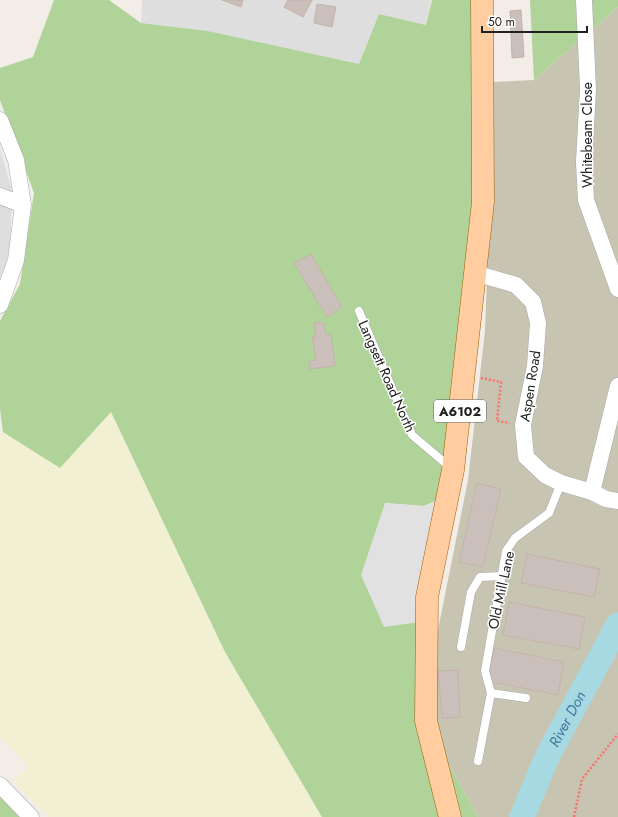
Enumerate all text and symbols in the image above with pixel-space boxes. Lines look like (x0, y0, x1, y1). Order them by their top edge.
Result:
scale bar (482, 8, 587, 34)
text: 50 m (488, 13, 515, 31)
street label: Whitebeam Close (577, 82, 597, 188)
street label: Langsett Road North (353, 317, 421, 435)
street label: Aspen Road (515, 349, 545, 423)
road number: A6102 (434, 400, 486, 422)
street label: Old Mill Lane (483, 549, 519, 631)
water label: River Don (543, 687, 591, 751)

